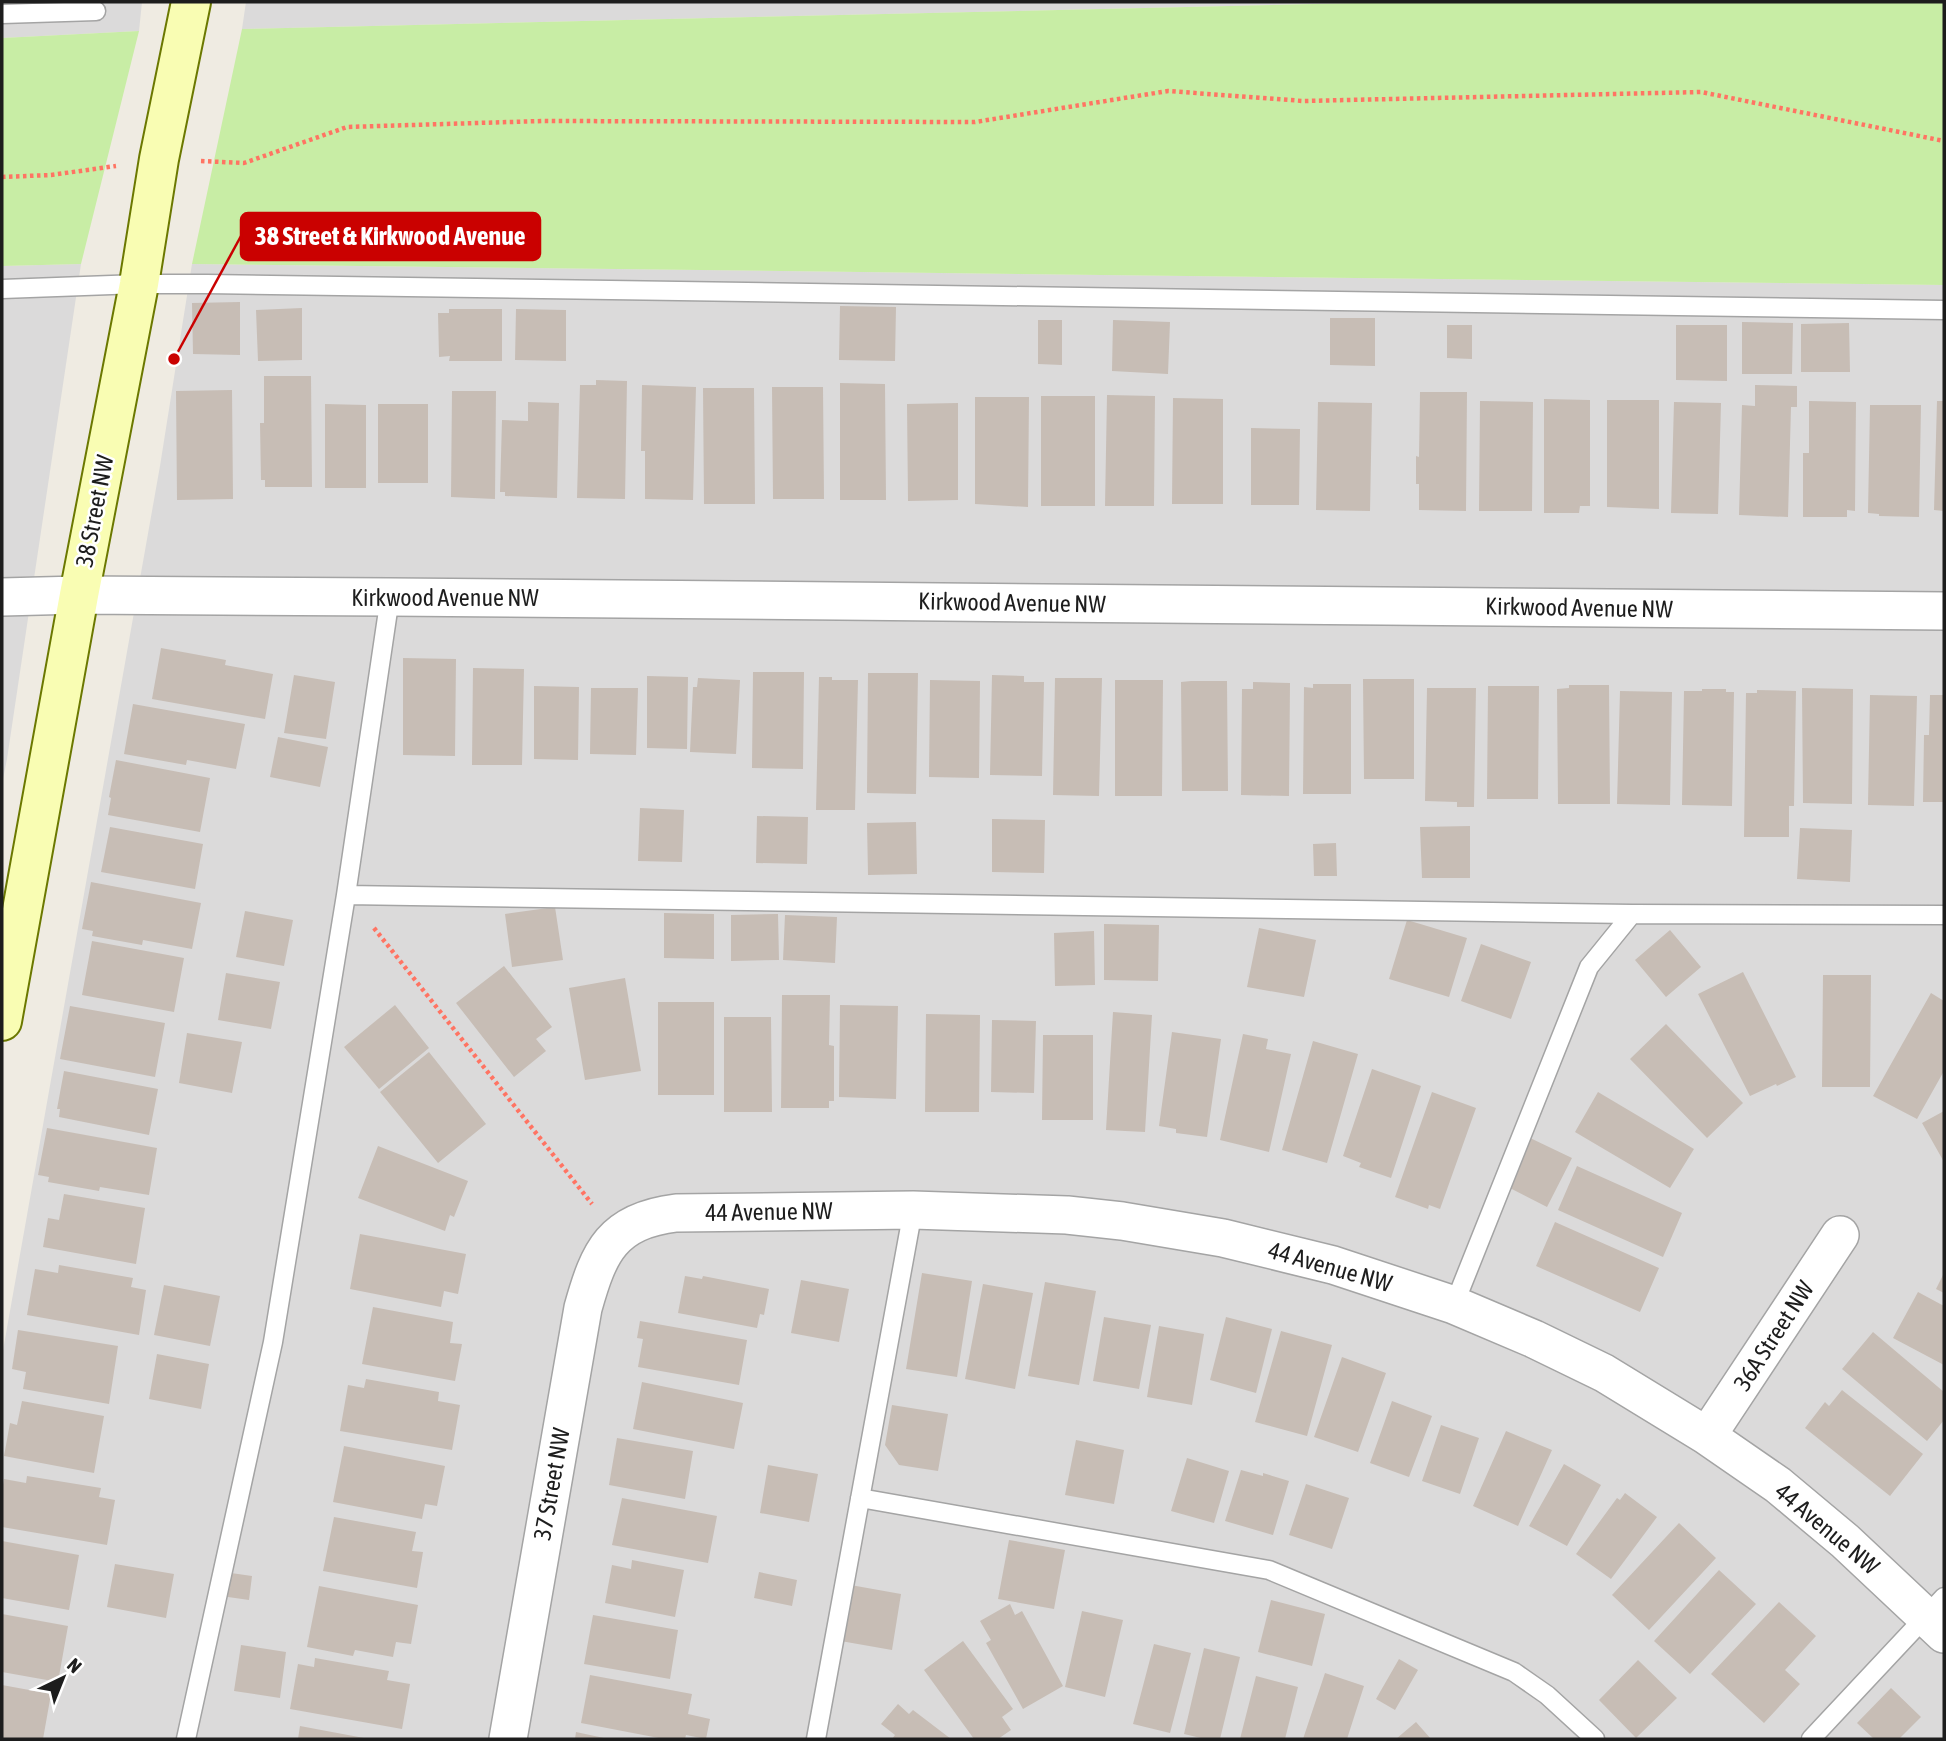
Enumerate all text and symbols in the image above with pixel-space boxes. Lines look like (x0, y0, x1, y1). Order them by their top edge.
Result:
callout: 38 Street & Kirkwood Avenue (241, 213, 540, 260)
text: 38 Street & Kirkwood Avenue (254, 221, 526, 251)
street label: 38 Street NW (70, 452, 119, 569)
street label: Kirkwood Avenue NW (351, 584, 539, 611)
street label: Kirkwood Avenue NW (918, 587, 1107, 618)
street label: Kirkwood Avenue NW (1485, 592, 1674, 623)
street label: 44 Avenue NW (705, 1197, 833, 1226)
street label: 44 Avenue NW (1265, 1236, 1396, 1297)
street label: 36A Street NW (1728, 1275, 1819, 1396)
street label: 37 Street NW (528, 1425, 575, 1542)
street label: 44 Avenue NW (1770, 1477, 1885, 1580)
north arrow (28, 1643, 98, 1713)
text: N (63, 1654, 86, 1677)

